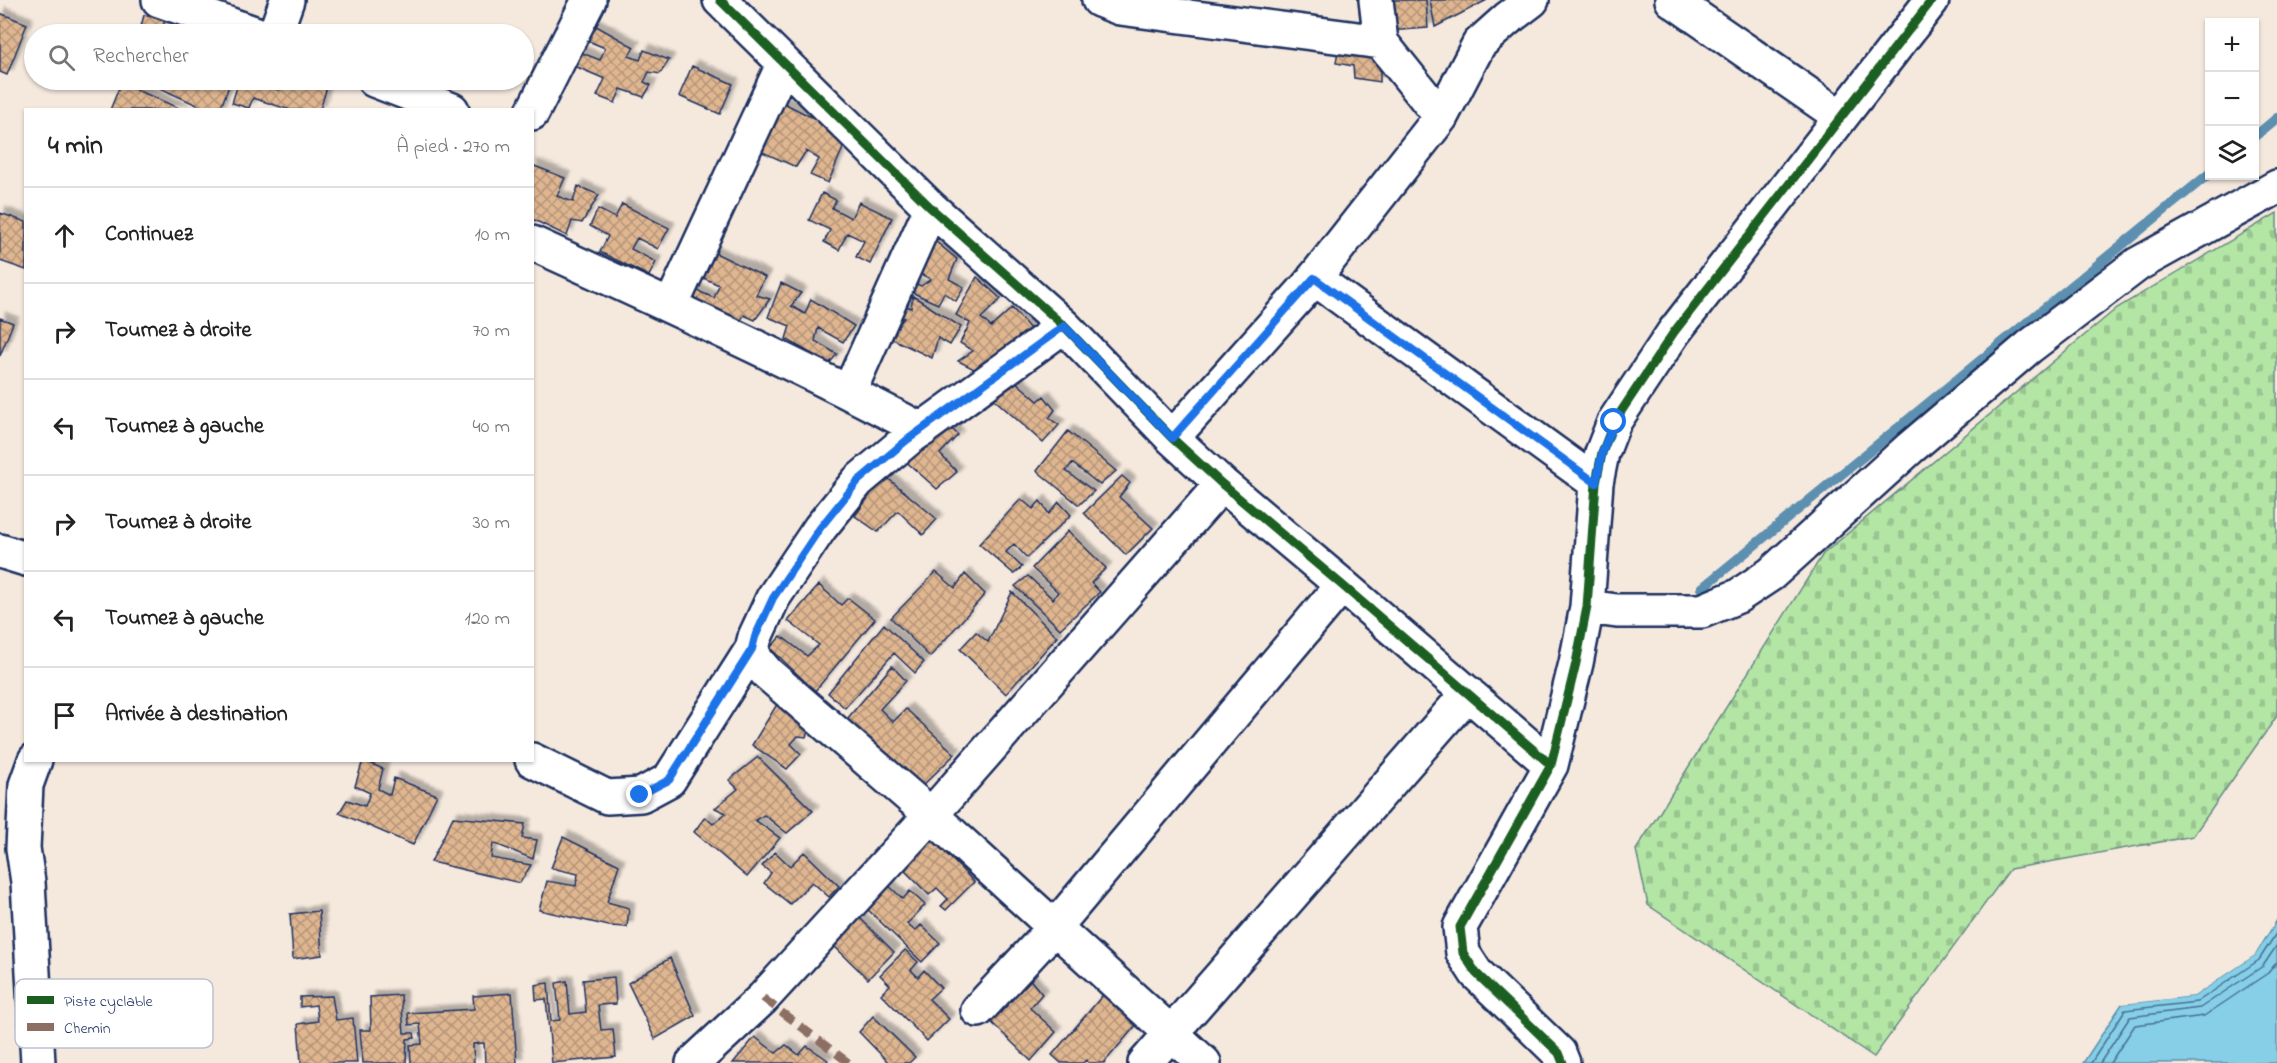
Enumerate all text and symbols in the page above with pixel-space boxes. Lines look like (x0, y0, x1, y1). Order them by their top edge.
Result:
map controls (2205, 18, 2259, 180)
button: + (2205, 18, 2259, 72)
search box (24, 24, 534, 90)
icon: search (45, 41, 78, 74)
text: Rechercher (93, 41, 189, 73)
button: − (2205, 72, 2259, 126)
button: layers (2205, 126, 2259, 180)
text: 4 min (48, 128, 103, 166)
text: À pied · 270 m (396, 133, 510, 162)
icon: ahead (48, 219, 81, 252)
text: Continuez (105, 219, 193, 251)
text: 10 m (474, 221, 510, 250)
icon: right (48, 315, 81, 348)
text: Tournez à droite (105, 315, 251, 347)
text: 70 m (473, 317, 510, 346)
route start (1600, 408, 1626, 434)
icon: left (48, 411, 81, 444)
text: Tournez à gauche (105, 411, 264, 443)
text: 40 m (473, 413, 510, 442)
icon: right (48, 507, 81, 540)
text: Tournez à droite (105, 507, 251, 539)
text: 30 m (473, 509, 510, 538)
icon: left (48, 603, 81, 636)
text: Tournez à gauche (105, 603, 264, 635)
text: 120 m (465, 605, 510, 634)
icon: arrive (48, 699, 81, 732)
text: Arrivée à destination (105, 699, 288, 731)
route end (626, 781, 652, 807)
legend (15, 979, 213, 1048)
text: Piste cyclable (64, 990, 153, 1014)
text: Chemin (64, 1017, 111, 1041)

